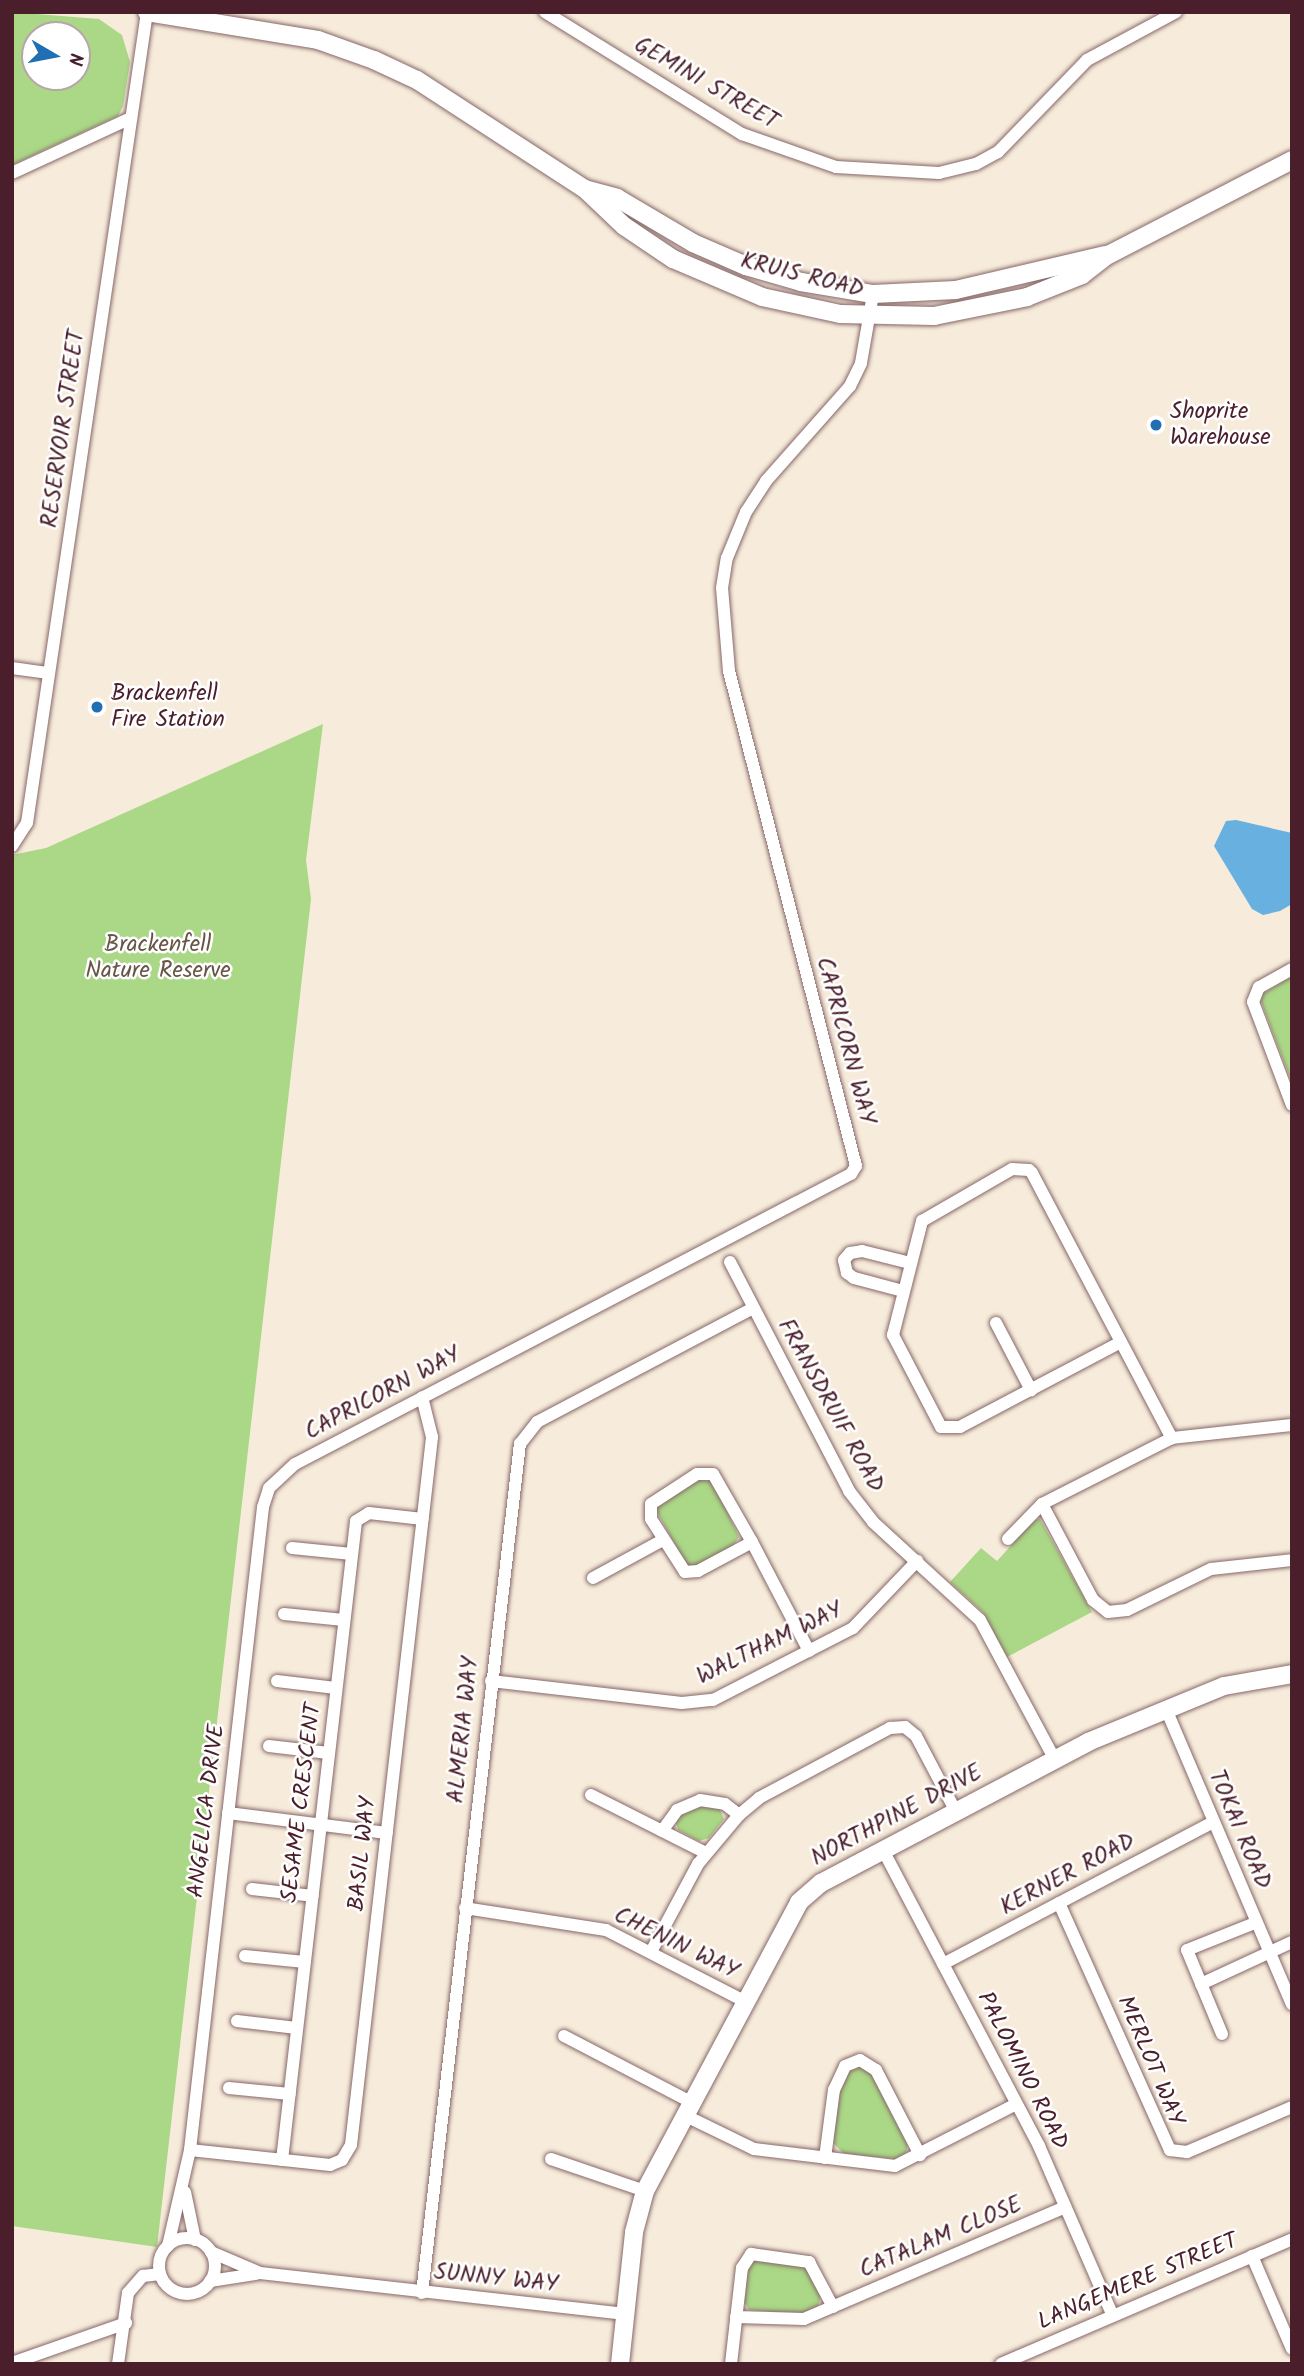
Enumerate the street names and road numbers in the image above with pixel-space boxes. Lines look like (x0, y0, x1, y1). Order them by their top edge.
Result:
street label: GEMINI STREET (629, 32, 783, 136)
street label: KRUIS ROAD (738, 247, 866, 305)
street label: RESERVOIR STREET (36, 328, 92, 530)
street label: CAPRICORN WAY (809, 954, 881, 1128)
street label: FRANSDRUIF ROAD (771, 1314, 889, 1498)
street label: CAPRICORN WAY (301, 1341, 465, 1447)
street label: WALTHAM WAY (693, 1597, 847, 1691)
street label: ALMERIA WAY (443, 1655, 485, 1805)
street label: SESAME CRESCENT (276, 1702, 328, 1904)
street label: ANGELICA DRIVE (183, 1723, 231, 1899)
street label: NORTHPINE DRIVE (807, 1759, 987, 1873)
street label: TOKAI ROAD (1202, 1766, 1276, 1894)
street label: BASIL WAY (343, 1795, 383, 1913)
street label: KERNER ROAD (996, 1828, 1140, 1922)
street label: CHENIN WAY (609, 1902, 743, 1986)
street label: PALOMINO ROAD (970, 1987, 1074, 2155)
street label: MERLOT WAY (1110, 1992, 1190, 2130)
street label: CATALAM CLOSE (855, 2191, 1027, 2285)
street label: LANGEMERE STREET (1034, 2227, 1242, 2337)
street label: SUNNY WAY (433, 2259, 559, 2299)

